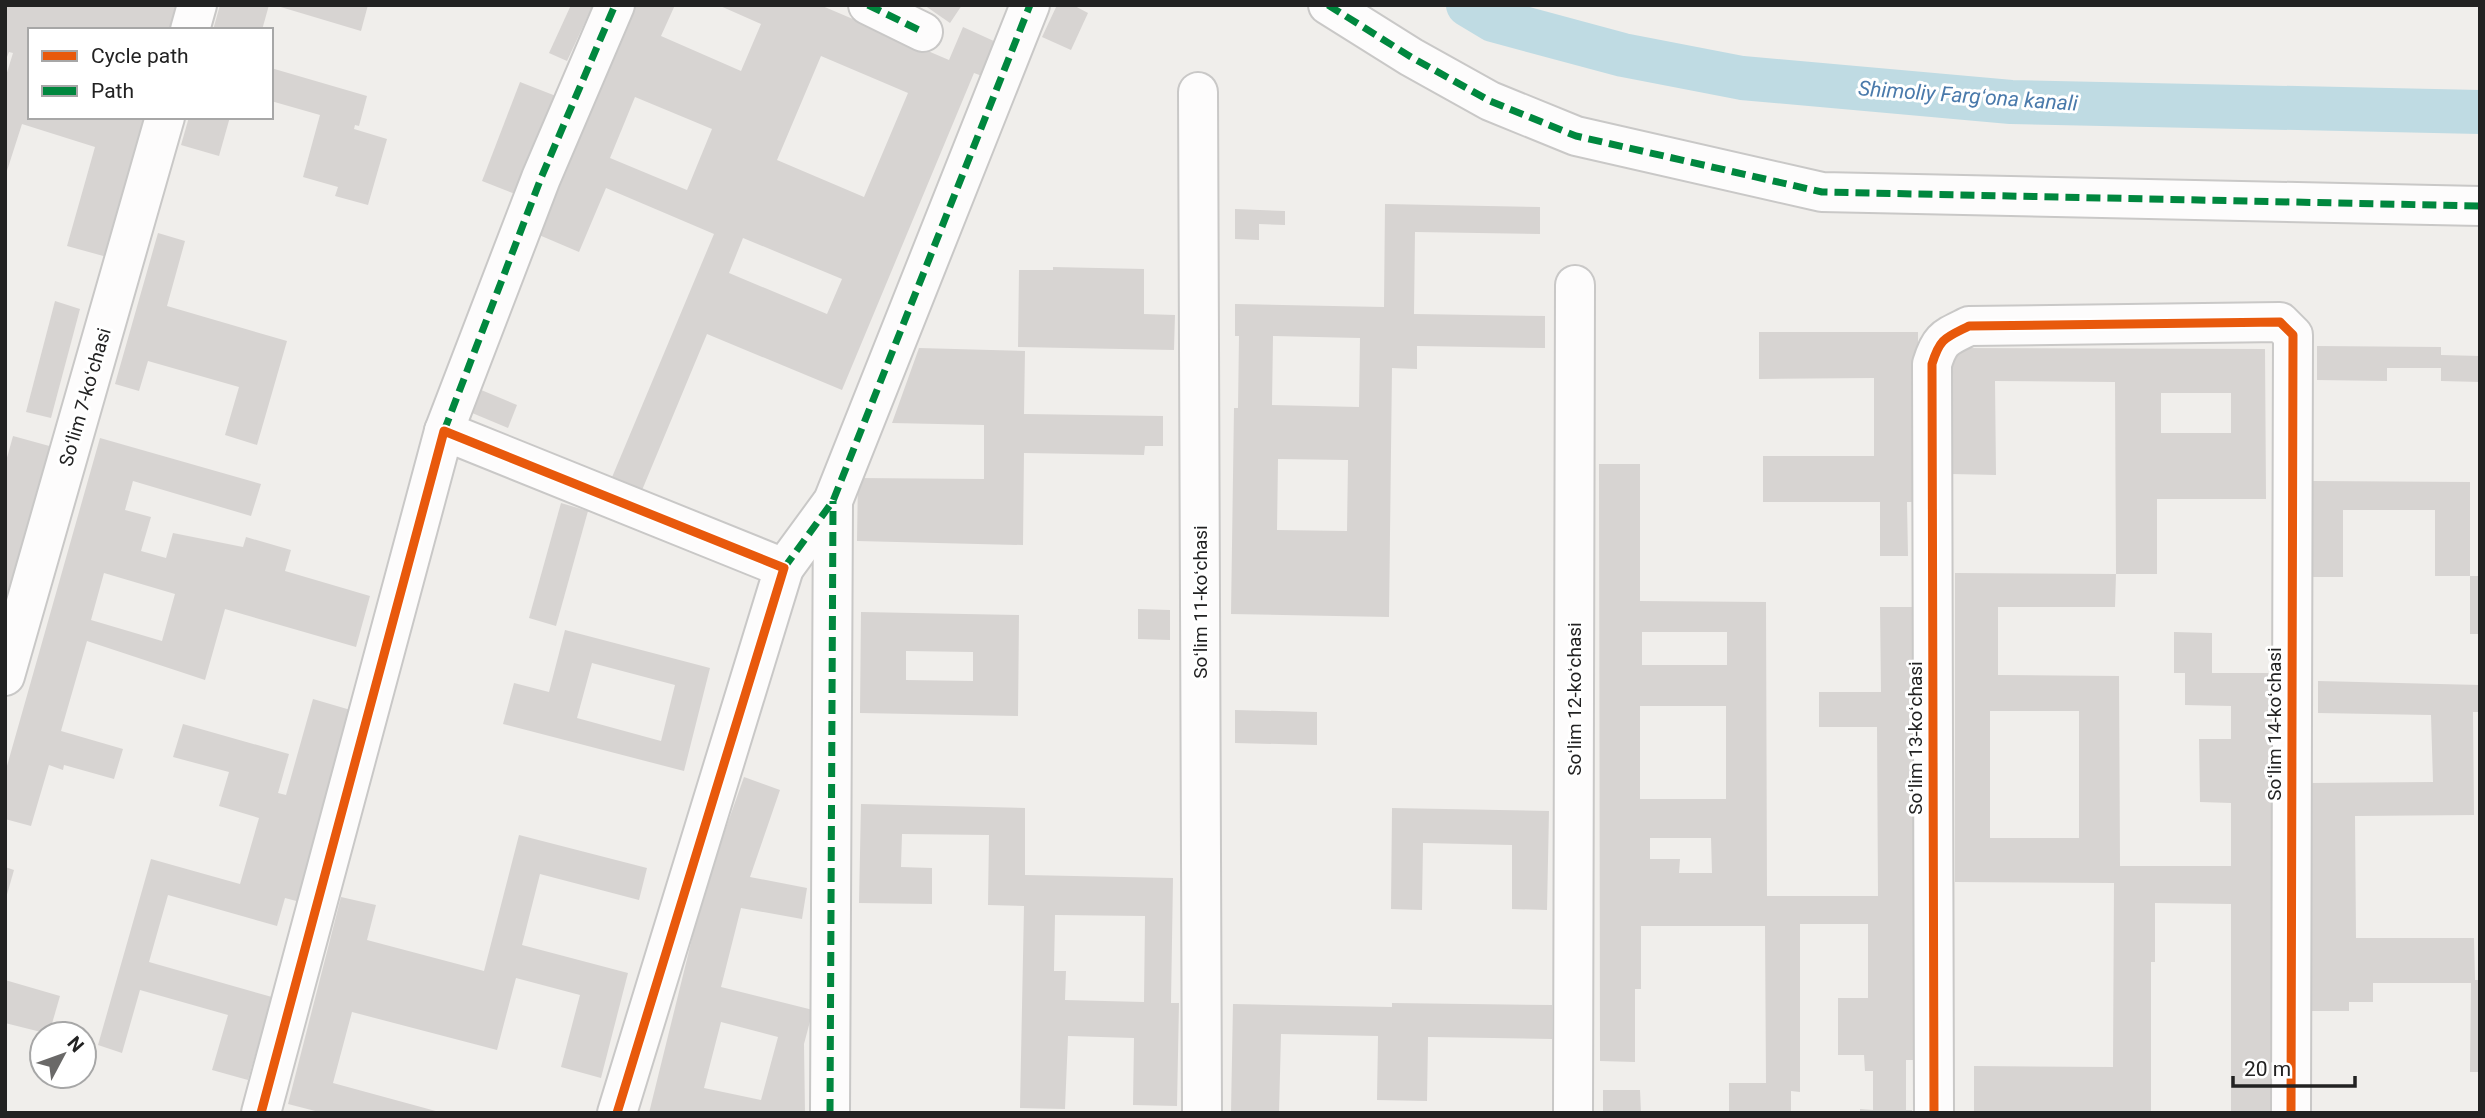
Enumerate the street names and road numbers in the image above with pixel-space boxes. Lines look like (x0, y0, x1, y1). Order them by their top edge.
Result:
street label: Soʻlim 7-koʻchasi (54, 325, 116, 469)
street label: Soʻlim 11-koʻchasi (1189, 525, 1212, 679)
street label: Soʻlim 12-koʻchasi (1563, 622, 1586, 776)
street label: Soʻlim 14-koʻchasi (2263, 647, 2286, 801)
street label: Soʻlim 13-koʻchasi (1904, 661, 1927, 815)

